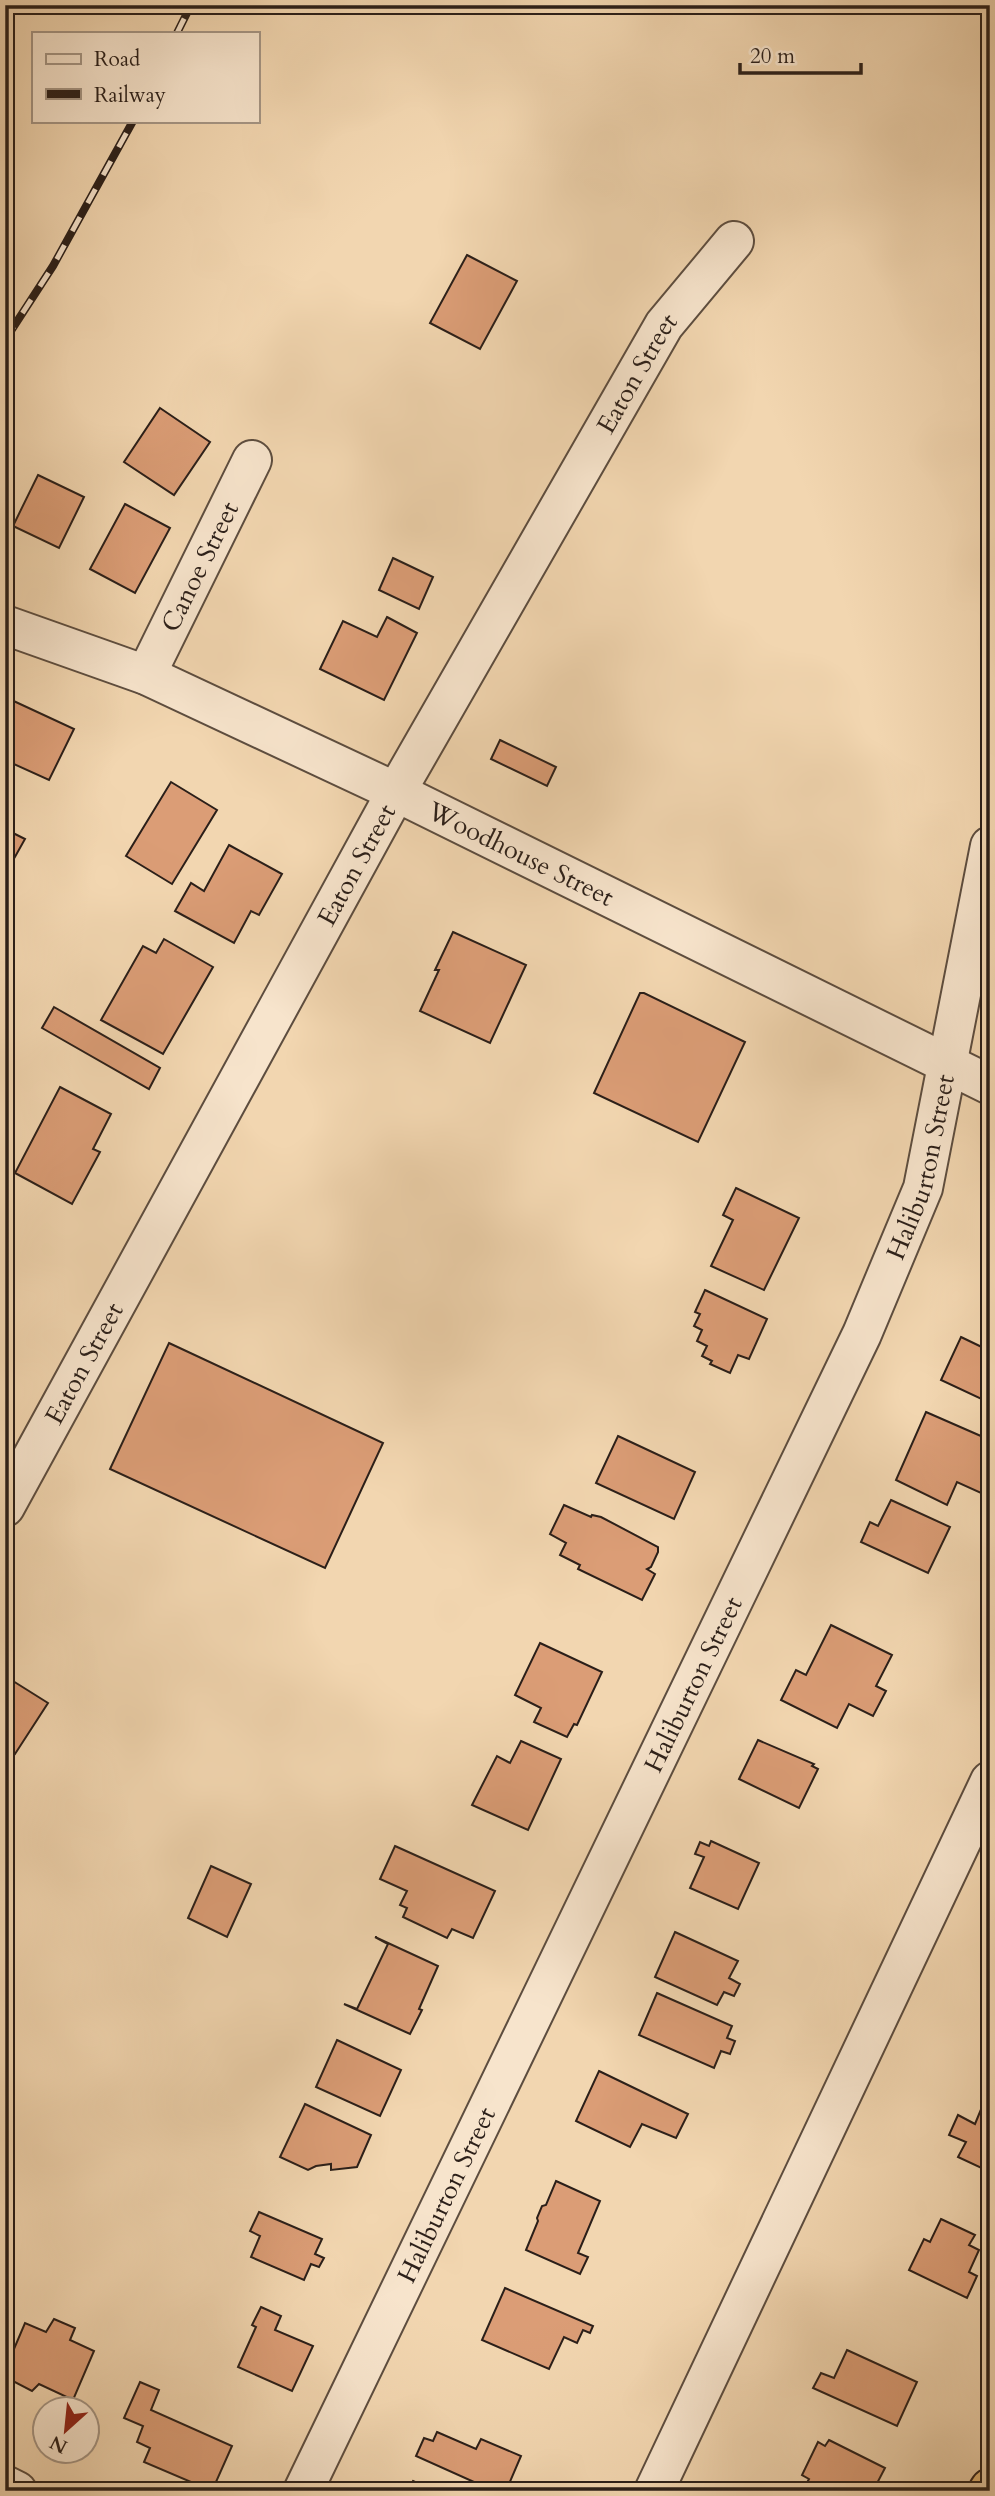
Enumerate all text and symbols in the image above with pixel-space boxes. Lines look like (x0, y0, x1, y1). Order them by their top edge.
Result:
legend (32, 32, 259, 122)
scale bar (740, 32, 860, 76)
text: 20 m (750, 42, 795, 71)
text: Road (94, 45, 140, 74)
text: Railway (94, 81, 166, 110)
street label: Eaton Street (588, 305, 685, 440)
street label: Canoe Street (153, 496, 247, 638)
street label: Woodhouse Street (421, 793, 620, 915)
street label: Eaton Street (309, 798, 404, 932)
street label: Haliburton Street (878, 1071, 963, 1265)
street label: Eaton Street (37, 1296, 132, 1430)
street label: Haliburton Street (636, 1591, 751, 1778)
street label: Haliburton Street (389, 2101, 504, 2289)
north arrow (32, 2394, 102, 2464)
text: N (45, 2429, 72, 2460)

